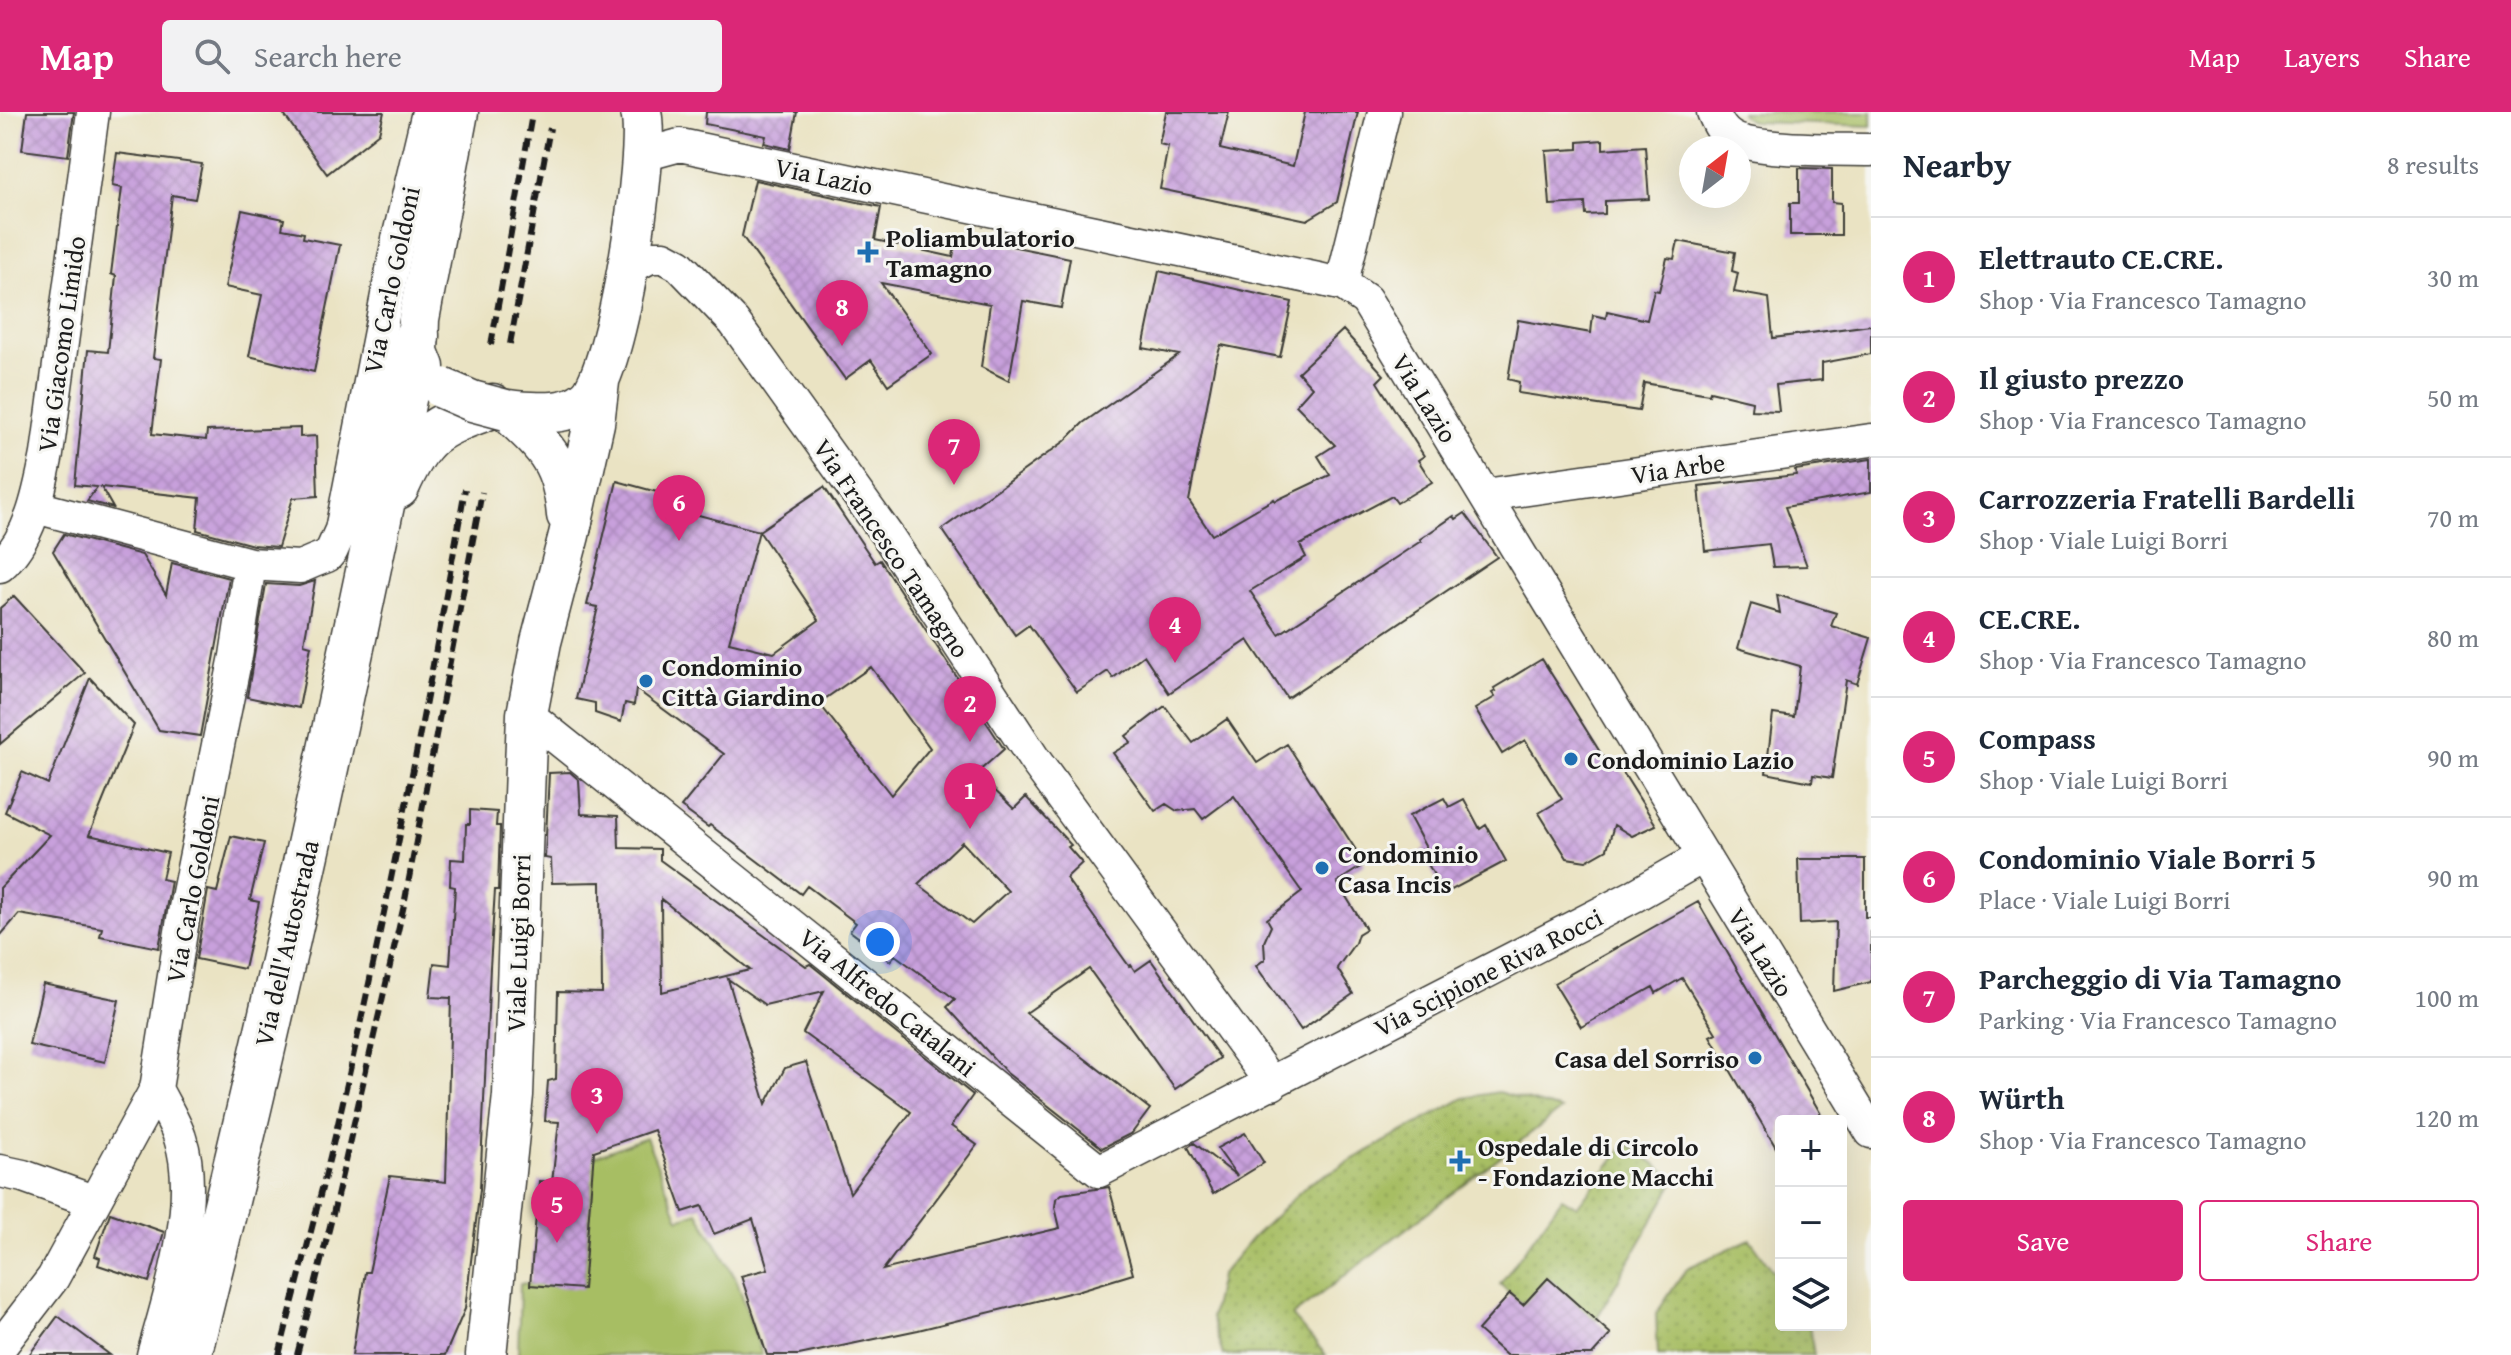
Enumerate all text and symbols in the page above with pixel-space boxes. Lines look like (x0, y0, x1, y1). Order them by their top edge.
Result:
search box (162, 20, 722, 92)
text: Map (40, 28, 114, 84)
icon: search (190, 34, 234, 78)
text: Search here (254, 34, 402, 78)
text: Map (2189, 36, 2240, 77)
text: Layers (2284, 36, 2360, 77)
text: Share (2404, 36, 2471, 77)
north arrow (1679, 136, 1751, 208)
text: Nearby (1903, 140, 2012, 189)
text: 8 results (2387, 145, 2479, 184)
street label: Via Lazio (771, 147, 877, 205)
street label: Via Carlo Goldoni (352, 183, 430, 377)
place label: Poliambulatorio Tamagno (886, 218, 1075, 287)
street label: Via Giacomo Limido (27, 233, 95, 455)
text: Elettrauto CE.CRE. (1979, 236, 2223, 280)
marker: Poliambulatorio Tamagno (857, 241, 879, 263)
text: 1 (1922, 258, 1936, 297)
text: 30 m (2427, 258, 2479, 297)
pin: 8 (816, 280, 868, 346)
text: Shop · Via Francesco Tamagno (1979, 280, 2306, 319)
street label: Via Lazio (1382, 346, 1468, 450)
text: Il giusto prezzo (1979, 356, 2184, 400)
text: 2 (1922, 378, 1936, 417)
text: 50 m (2427, 378, 2479, 417)
text: Shop · Via Francesco Tamagno (1979, 400, 2306, 439)
pin: 7 (928, 419, 980, 485)
street label: Via Francesco Tamagno (804, 431, 980, 665)
street label: Via Arbe (1629, 442, 1727, 494)
pin: 6 (653, 475, 705, 541)
text: Carrozzeria Fratelli Bardelli (1979, 476, 2355, 520)
text: 3 (1922, 498, 1936, 537)
text: 70 m (2427, 498, 2479, 537)
text: Shop · Viale Luigi Borri (1979, 520, 2228, 559)
text: CE.CRE. (1979, 596, 2081, 640)
pin: 4 (1149, 597, 1201, 663)
text: 4 (1922, 618, 1936, 657)
text: 80 m (2427, 618, 2479, 657)
text: Shop · Via Francesco Tamagno (1979, 640, 2306, 679)
place label: Condominio Città Giardino (662, 647, 825, 716)
marker: Condominio Città Giardino (637, 672, 655, 690)
pin: 2 (944, 676, 996, 742)
text: Compass (1979, 716, 2096, 760)
text: 5 (1922, 738, 1936, 777)
text: 90 m (2427, 738, 2479, 777)
place label: Condominio Lazio (1587, 740, 1794, 779)
marker: Condominio Lazio (1562, 750, 1580, 768)
text: Shop · Viale Luigi Borri (1979, 760, 2228, 799)
pin: 1 (944, 763, 996, 829)
street label: Via Carlo Goldoni (155, 792, 229, 986)
place label: Condominio Casa Incis (1338, 834, 1478, 903)
street label: Via dell'Autostrada (243, 835, 329, 1050)
text: Condominio Viale Borri 5 (1979, 836, 2316, 880)
street label: Viale Luigi Borri (495, 853, 541, 1033)
text: 6 (1922, 858, 1936, 897)
text: 90 m (2427, 858, 2479, 897)
marker: Condominio Casa Incis (1313, 859, 1331, 877)
text: Place · Viale Luigi Borri (1979, 880, 2231, 919)
street label: Via Scipione Riva Rocci (1367, 897, 1609, 1047)
street label: Via Lazio (1718, 900, 1804, 1004)
street label: Via Alfredo Catalani (791, 918, 985, 1086)
your location (860, 922, 900, 962)
text: Parcheggio di Via Tamagno (1979, 956, 2341, 1000)
text: 7 (1922, 978, 1936, 1017)
text: 100 m (2414, 978, 2479, 1017)
text: Parking · Via Francesco Tamagno (1979, 1000, 2337, 1039)
place label: Casa del Sorriso (1555, 1039, 1739, 1078)
marker: Casa del Sorriso (1746, 1049, 1764, 1067)
pin: 3 (571, 1068, 623, 1134)
text: Würth (1979, 1076, 2065, 1120)
text: 8 (1922, 1098, 1936, 1137)
text: 120 m (2414, 1098, 2479, 1137)
map controls (1775, 1115, 1847, 1331)
button: + (1775, 1115, 1847, 1187)
text: Shop · Via Francesco Tamagno (1979, 1120, 2306, 1159)
place label: Ospedale di Circolo - Fondazione Macchi (1478, 1127, 1714, 1196)
marker: Ospedale di Circolo - Fondazione Macchi (1449, 1150, 1471, 1172)
pin: 5 (531, 1177, 583, 1243)
button: − (1775, 1187, 1847, 1259)
button: Save (1903, 1200, 2183, 1281)
button: Share (2199, 1200, 2479, 1281)
button: layers (1775, 1259, 1847, 1331)

